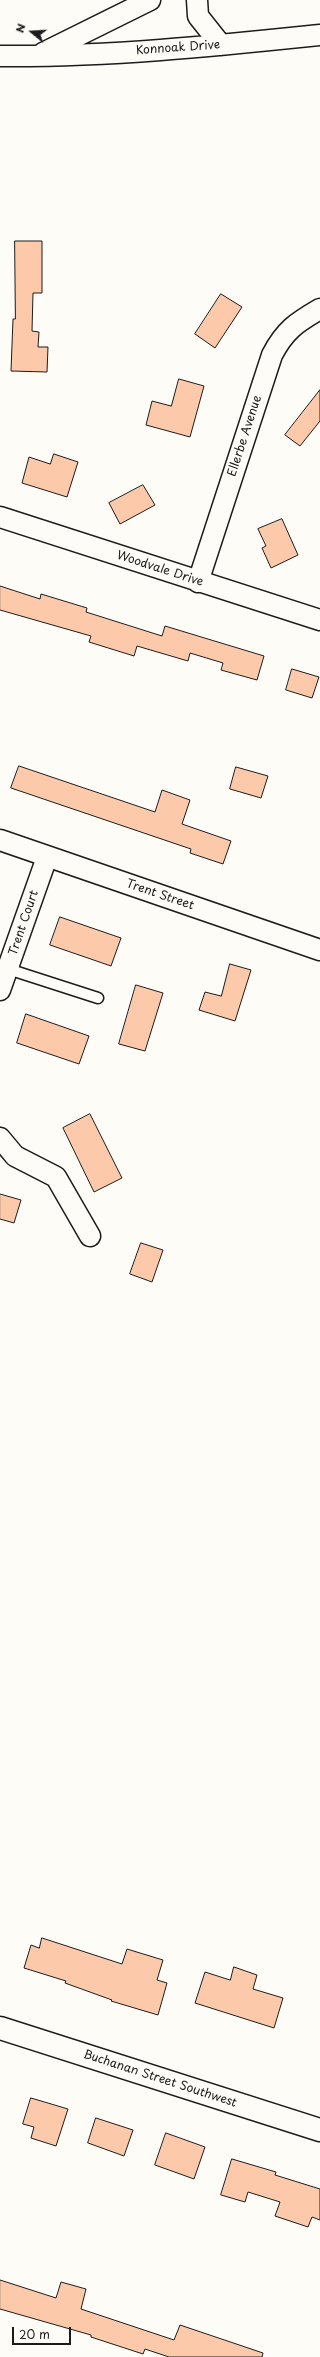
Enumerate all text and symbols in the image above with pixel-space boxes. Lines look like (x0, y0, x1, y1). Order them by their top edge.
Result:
north arrow (12, 12, 52, 52)
text: N (11, 21, 30, 35)
street label: Konnoak Drive (135, 38, 221, 58)
street label: Ellerbe Avenue (225, 394, 265, 478)
street label: Woodvale Drive (115, 548, 205, 590)
street label: Trent Street (124, 877, 196, 913)
street label: Trent Court (6, 889, 42, 957)
street label: Buchanan Street Southwest (82, 2047, 238, 2111)
scale bar (14, 2319, 73, 2345)
text: 20 m (19, 2325, 50, 2343)

